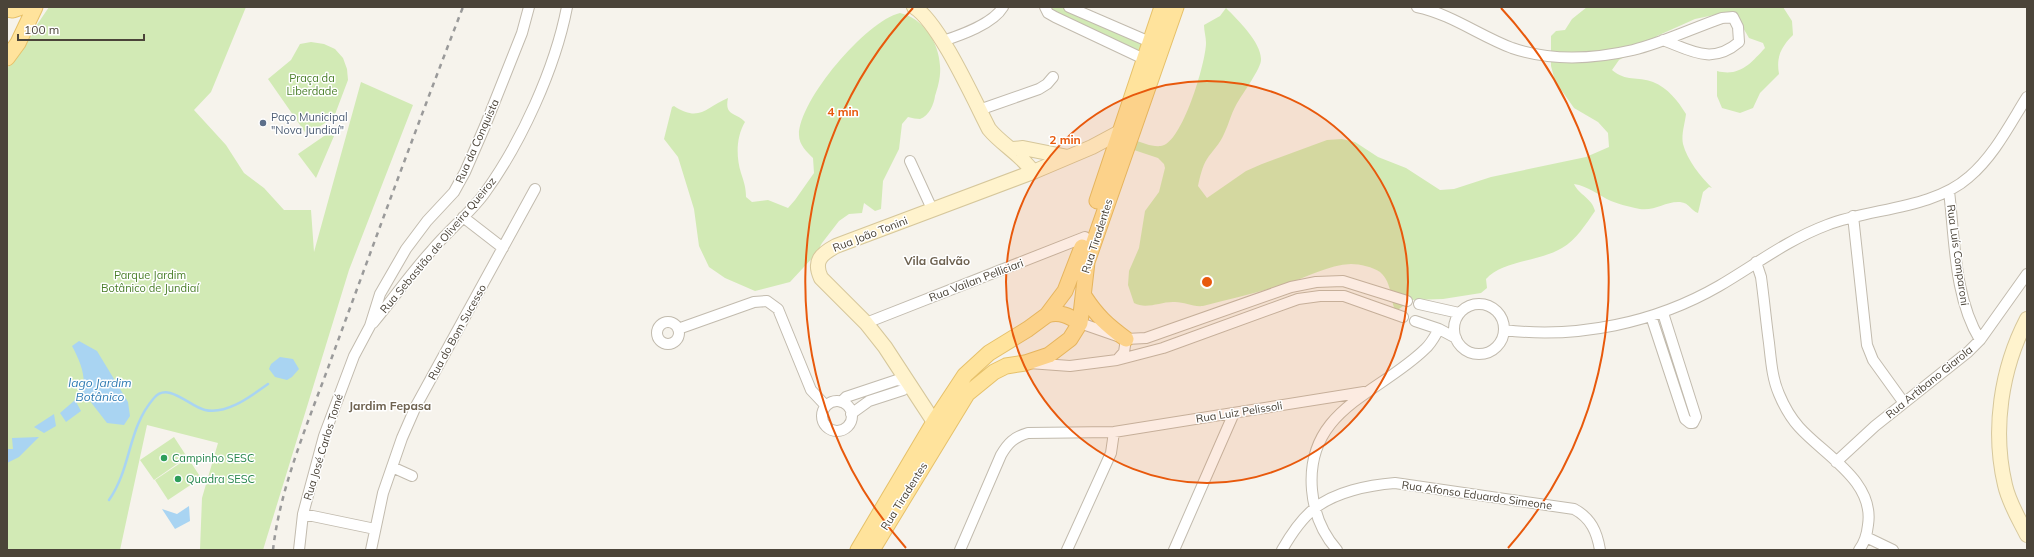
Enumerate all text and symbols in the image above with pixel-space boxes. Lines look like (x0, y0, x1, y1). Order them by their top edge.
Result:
scale bar (18, 16, 144, 42)
text: 100 m (24, 22, 59, 37)
park label: Praça da Liberdade (287, 71, 337, 98)
street label: Rua da Conquista (452, 97, 502, 185)
text: 4 min (827, 104, 859, 119)
place label: Paço Municipal "Nova Jundiaí" (271, 110, 348, 137)
marker: Paço Municipal "Nova Jundiaí" (258, 118, 268, 128)
text: 2 min (1049, 132, 1081, 147)
street label: Rua Sebastião de Oliveira Queiroz (377, 174, 499, 316)
street label: Rua Tiradentes (1078, 197, 1116, 275)
street label: Rua Luís Comparoni (1944, 203, 1972, 307)
street label: Rua João Tonini (830, 213, 910, 255)
district label: Vila Galvão (903, 253, 970, 268)
street label: Rua Vailan Pelliciari (927, 255, 1025, 305)
park label: Parque Jardim Botânico de Jundiaí (101, 268, 200, 295)
centre of rings (1200, 275, 1214, 289)
street label: Rua do Bom Sucesso (425, 282, 489, 382)
street label: Rua Artibano Giarola (1883, 343, 1975, 421)
water label: lago Jardim Botânico (68, 375, 132, 404)
street label: Rua José Carlos Tomé (300, 392, 346, 502)
district label: Jardim Fepasa (349, 398, 431, 413)
street label: Rua Luiz Pelissoli (1195, 398, 1283, 426)
place label: Campinho SESC (172, 451, 254, 465)
marker: Campinho SESC (159, 453, 169, 463)
street label: Rua Tiradentes (878, 459, 930, 533)
place label: Quadra SESC (186, 472, 255, 486)
marker: Quadra SESC (173, 474, 183, 484)
street label: Rua Afonso Eduardo Simeone (1401, 478, 1553, 512)

